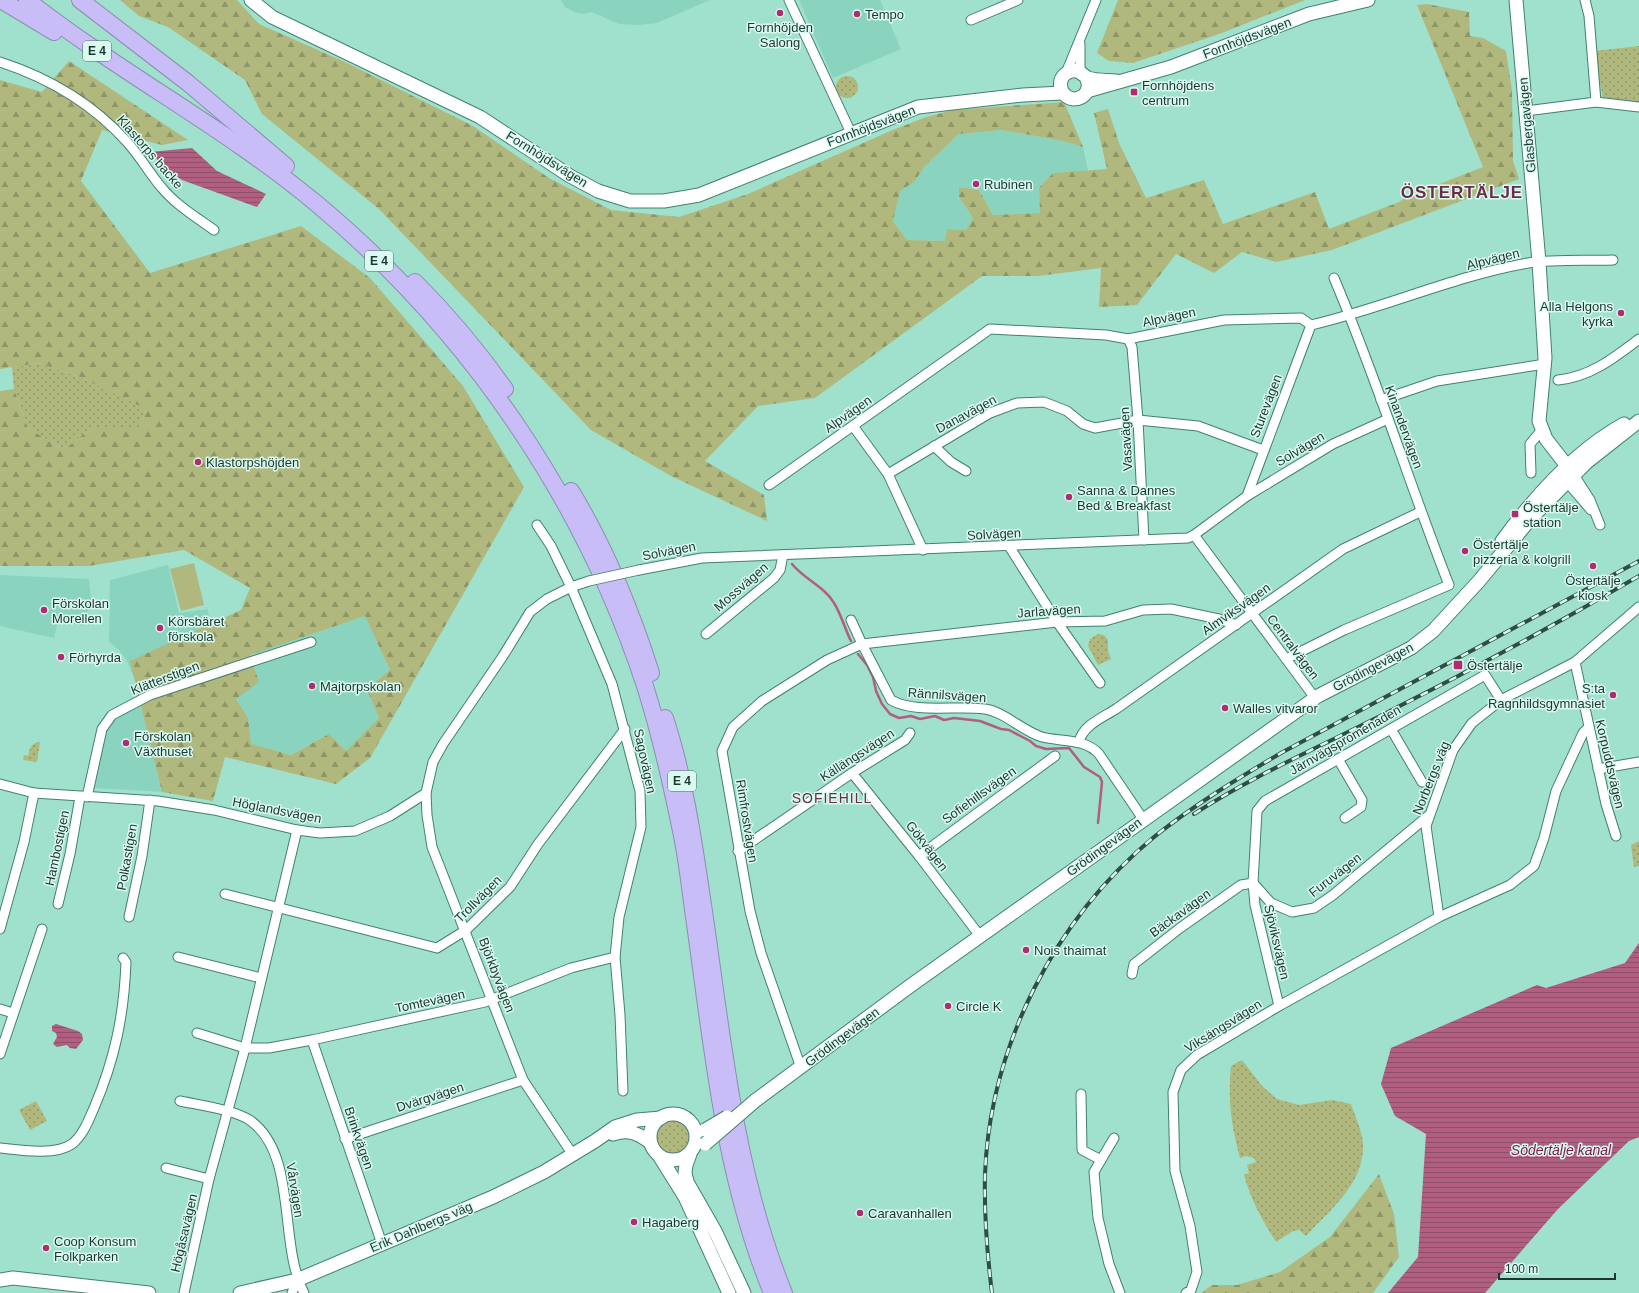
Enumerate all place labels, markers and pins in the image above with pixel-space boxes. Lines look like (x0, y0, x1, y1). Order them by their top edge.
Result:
place label: Tempo (865, 7, 904, 22)
marker: Fornhöjden Salong (775, 8, 785, 18)
marker: Tempo (852, 9, 862, 19)
place label: Fornhöjden Salong (747, 20, 813, 50)
place label: Fornhöjdens centrum (1142, 78, 1215, 108)
marker: Fornhöjdens centrum (1129, 87, 1139, 97)
place label: Rubinen (984, 177, 1032, 192)
marker: Rubinen (971, 179, 981, 189)
place label: Alla Helgons kyrka (1540, 299, 1614, 329)
marker: Alla Helgons kyrka (1616, 308, 1626, 318)
place label: Klastorpshöjden (206, 455, 299, 470)
marker: Klastorpshöjden (193, 457, 203, 467)
place label: Sanna & Dannes Bed & Breakfast (1077, 483, 1176, 513)
marker: Sanna & Dannes Bed & Breakfast (1064, 492, 1074, 502)
place label: Östertälje station (1523, 500, 1579, 530)
marker: Östertälje station (1510, 509, 1520, 519)
place label: Östertälje pizzeria & kolgrill (1473, 537, 1571, 567)
marker: Östertälje pizzeria & kolgrill (1460, 546, 1470, 556)
marker: Östertälje kiosk (1588, 561, 1598, 571)
place label: Östertälje kiosk (1565, 573, 1621, 603)
place label: Förskolan Morellen (52, 596, 109, 626)
marker: Förskolan Morellen (39, 605, 49, 615)
place label: Körsbäret förskola (168, 614, 225, 644)
marker: Körsbäret förskola (155, 623, 165, 633)
place label: Förhyrda (69, 650, 122, 665)
marker: Förhyrda (56, 652, 66, 662)
place label: Östertälje (1467, 658, 1523, 673)
marker: Östertälje (1452, 659, 1464, 671)
place label: Majtorpskolan (320, 679, 401, 694)
marker: Majtorpskolan (307, 681, 317, 691)
place label: S:ta Ragnhildsgymnasiet (1488, 681, 1606, 711)
marker: S:ta Ragnhildsgymnasiet (1608, 690, 1618, 700)
place label: Walles vitvaror (1233, 701, 1318, 716)
marker: Walles vitvaror (1220, 703, 1230, 713)
place label: Förskolan Växthuset (134, 729, 192, 759)
marker: Förskolan Växthuset (121, 738, 131, 748)
place label: Nois thaimat (1034, 943, 1107, 958)
marker: Nois thaimat (1021, 945, 1031, 955)
place label: Circle K (956, 999, 1002, 1014)
marker: Circle K (943, 1001, 953, 1011)
place label: Caravanhallen (868, 1206, 952, 1221)
marker: Caravanhallen (855, 1208, 865, 1218)
place label: Hagaberg (642, 1215, 699, 1230)
marker: Hagaberg (629, 1217, 639, 1227)
place label: Coop Konsum Folkparken (54, 1234, 136, 1264)
marker: Coop Konsum Folkparken (41, 1243, 51, 1253)

